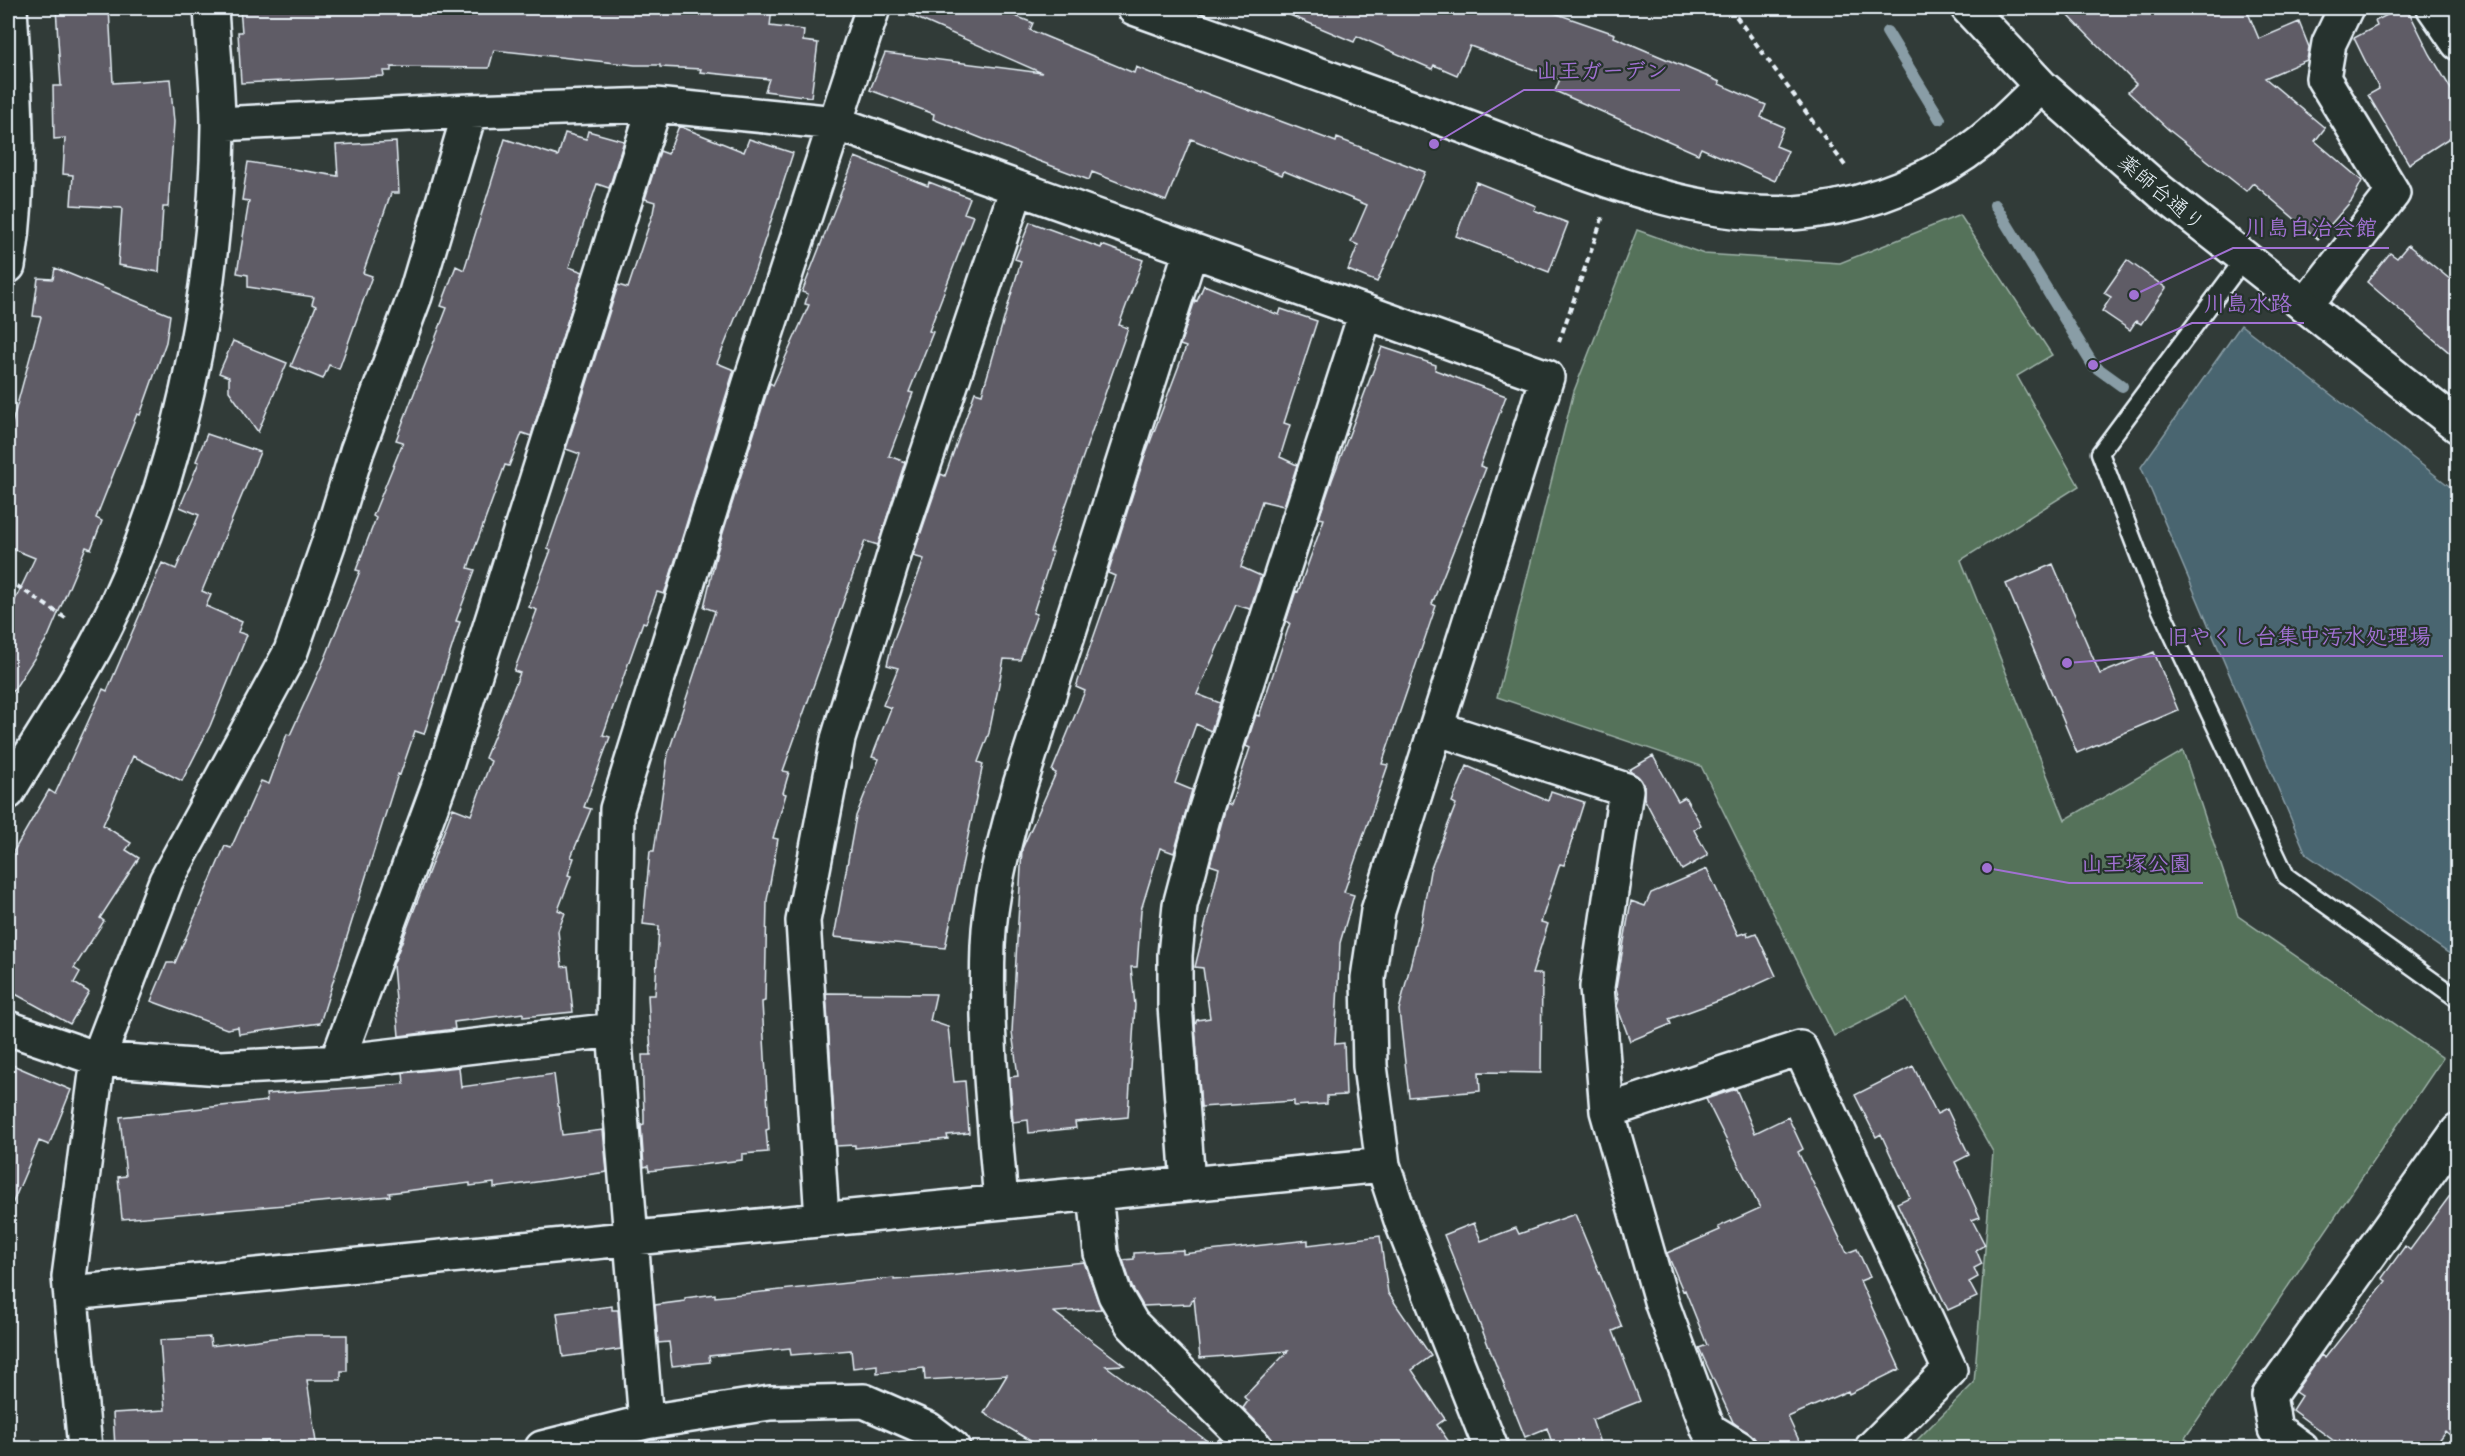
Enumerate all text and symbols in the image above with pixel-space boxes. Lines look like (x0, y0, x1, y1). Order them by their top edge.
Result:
callout: 山王ガーデン (1524, 50, 1680, 90)
text: 山王ガーデン (1536, 52, 1668, 85)
street label: 薬師台通り (2112, 145, 2214, 237)
callout: 川島自治会館 (2233, 208, 2389, 248)
text: 川島自治会館 (2245, 209, 2377, 242)
callout: 川島水路 (2192, 283, 2304, 323)
text: 川島水路 (2204, 285, 2292, 318)
callout: 旧やくし台集中汚水処理場 (2155, 616, 2443, 656)
text: 旧やくし台集中汚水処理場 (2167, 618, 2431, 651)
callout: 山王塚公園 (2069, 843, 2203, 883)
text: 山王塚公園 (2081, 845, 2191, 878)

